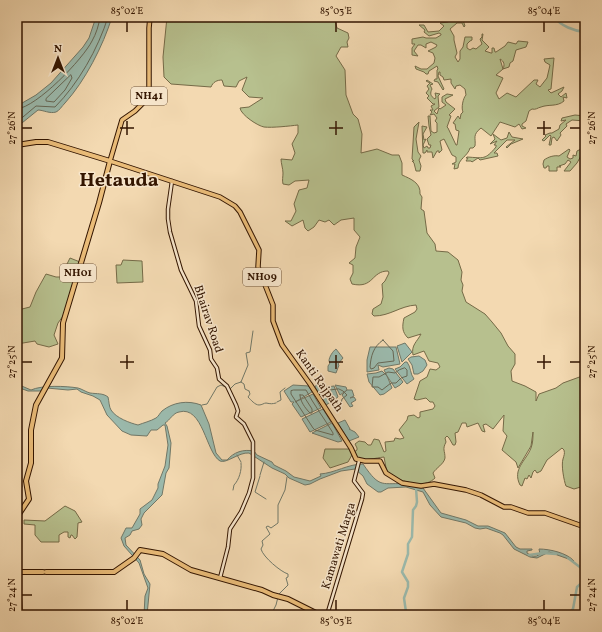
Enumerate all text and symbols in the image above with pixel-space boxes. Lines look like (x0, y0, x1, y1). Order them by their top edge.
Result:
text: 85°02'E (111, 4, 143, 18)
text: 85°03'E (320, 4, 352, 18)
text: 85°04'E (528, 4, 560, 18)
north arrow (38, 38, 78, 78)
text: N (54, 42, 62, 57)
road number: NH41 (131, 87, 167, 105)
text: 27°26'N (5, 111, 19, 145)
text: 27°26'N (585, 111, 599, 145)
district label: Hetauda (79, 167, 159, 195)
road number: NH01 (60, 264, 96, 282)
road number: NH09 (243, 268, 281, 286)
street label: Bhairav Road (190, 283, 227, 355)
text: 27°25'N (5, 345, 19, 379)
text: 27°25'N (585, 345, 599, 379)
street label: Kanti Rajpath (291, 346, 347, 416)
street label: Kamawati Marga (318, 501, 360, 591)
text: 27°24'N (5, 578, 19, 612)
text: 27°24'N (585, 578, 599, 612)
text: 85°02'E (111, 614, 143, 628)
text: 85°03'E (320, 614, 352, 628)
text: 85°04'E (528, 614, 560, 628)

